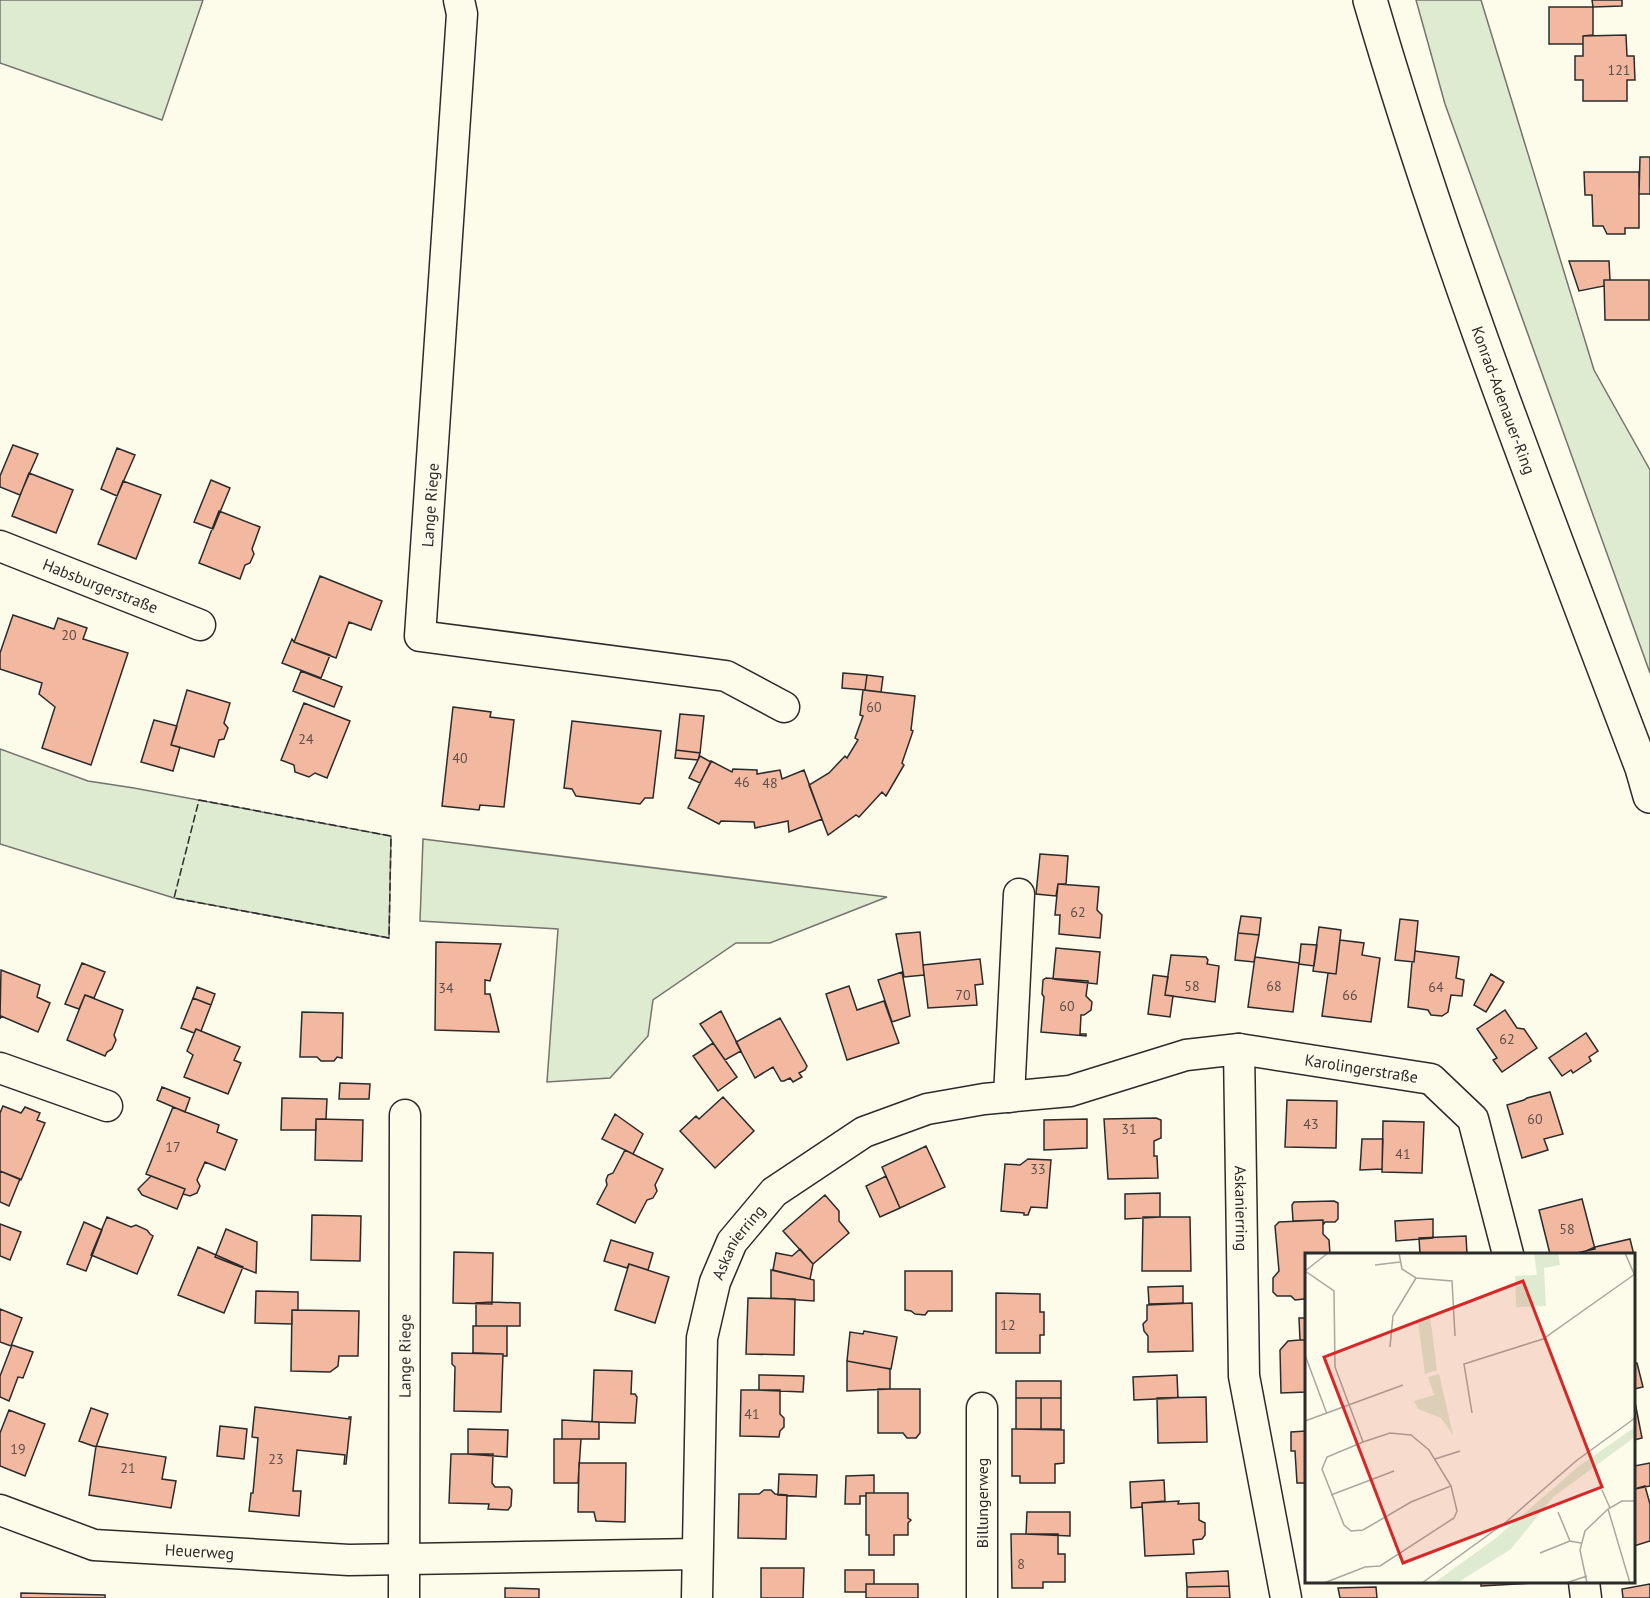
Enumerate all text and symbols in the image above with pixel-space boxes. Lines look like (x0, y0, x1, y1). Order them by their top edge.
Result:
house number: 121 (1608, 61, 1630, 79)
street label: Konrad-Adenauer-Ring (1468, 323, 1540, 477)
street label: Lange Riege (417, 462, 443, 548)
street label: Habsburgerstraße (40, 554, 161, 617)
house number: 20 (61, 626, 77, 644)
house number: 60 (866, 698, 882, 716)
house number: 24 (298, 730, 314, 748)
house number: 40 (452, 749, 468, 767)
house number: 46 (734, 773, 750, 791)
house number: 48 (762, 774, 778, 792)
house number: 62 (1070, 903, 1086, 921)
house number: 58 (1184, 977, 1200, 995)
house number: 68 (1266, 977, 1282, 995)
house number: 64 (1428, 978, 1444, 996)
house number: 34 (438, 979, 454, 997)
house number: 70 (955, 986, 971, 1004)
house number: 66 (1342, 986, 1358, 1004)
house number: 60 (1059, 997, 1075, 1015)
house number: 62 (1499, 1030, 1515, 1048)
street label: Karolingerstraße (1303, 1049, 1420, 1087)
house number: 60 (1527, 1110, 1543, 1128)
house number: 43 (1303, 1115, 1319, 1133)
house number: 31 (1121, 1120, 1137, 1138)
house number: 17 (165, 1138, 181, 1156)
house number: 41 (1395, 1145, 1411, 1163)
house number: 33 (1030, 1160, 1046, 1178)
street label: Askanierring (1231, 1166, 1252, 1251)
street label: Askanierring (707, 1201, 769, 1282)
house number: 58 (1559, 1220, 1575, 1238)
inset map (1305, 1253, 1635, 1583)
street label: Lange Riege (394, 1314, 415, 1398)
house number: 12 (1000, 1316, 1016, 1334)
house number: 41 (744, 1405, 760, 1423)
house number: 19 (10, 1440, 26, 1458)
house number: 23 (268, 1450, 284, 1468)
street label: Billungerweg (972, 1458, 992, 1548)
house number: 21 (120, 1459, 136, 1477)
street label: Heuerweg (164, 1539, 235, 1563)
house number: 8 (1017, 1555, 1025, 1573)

